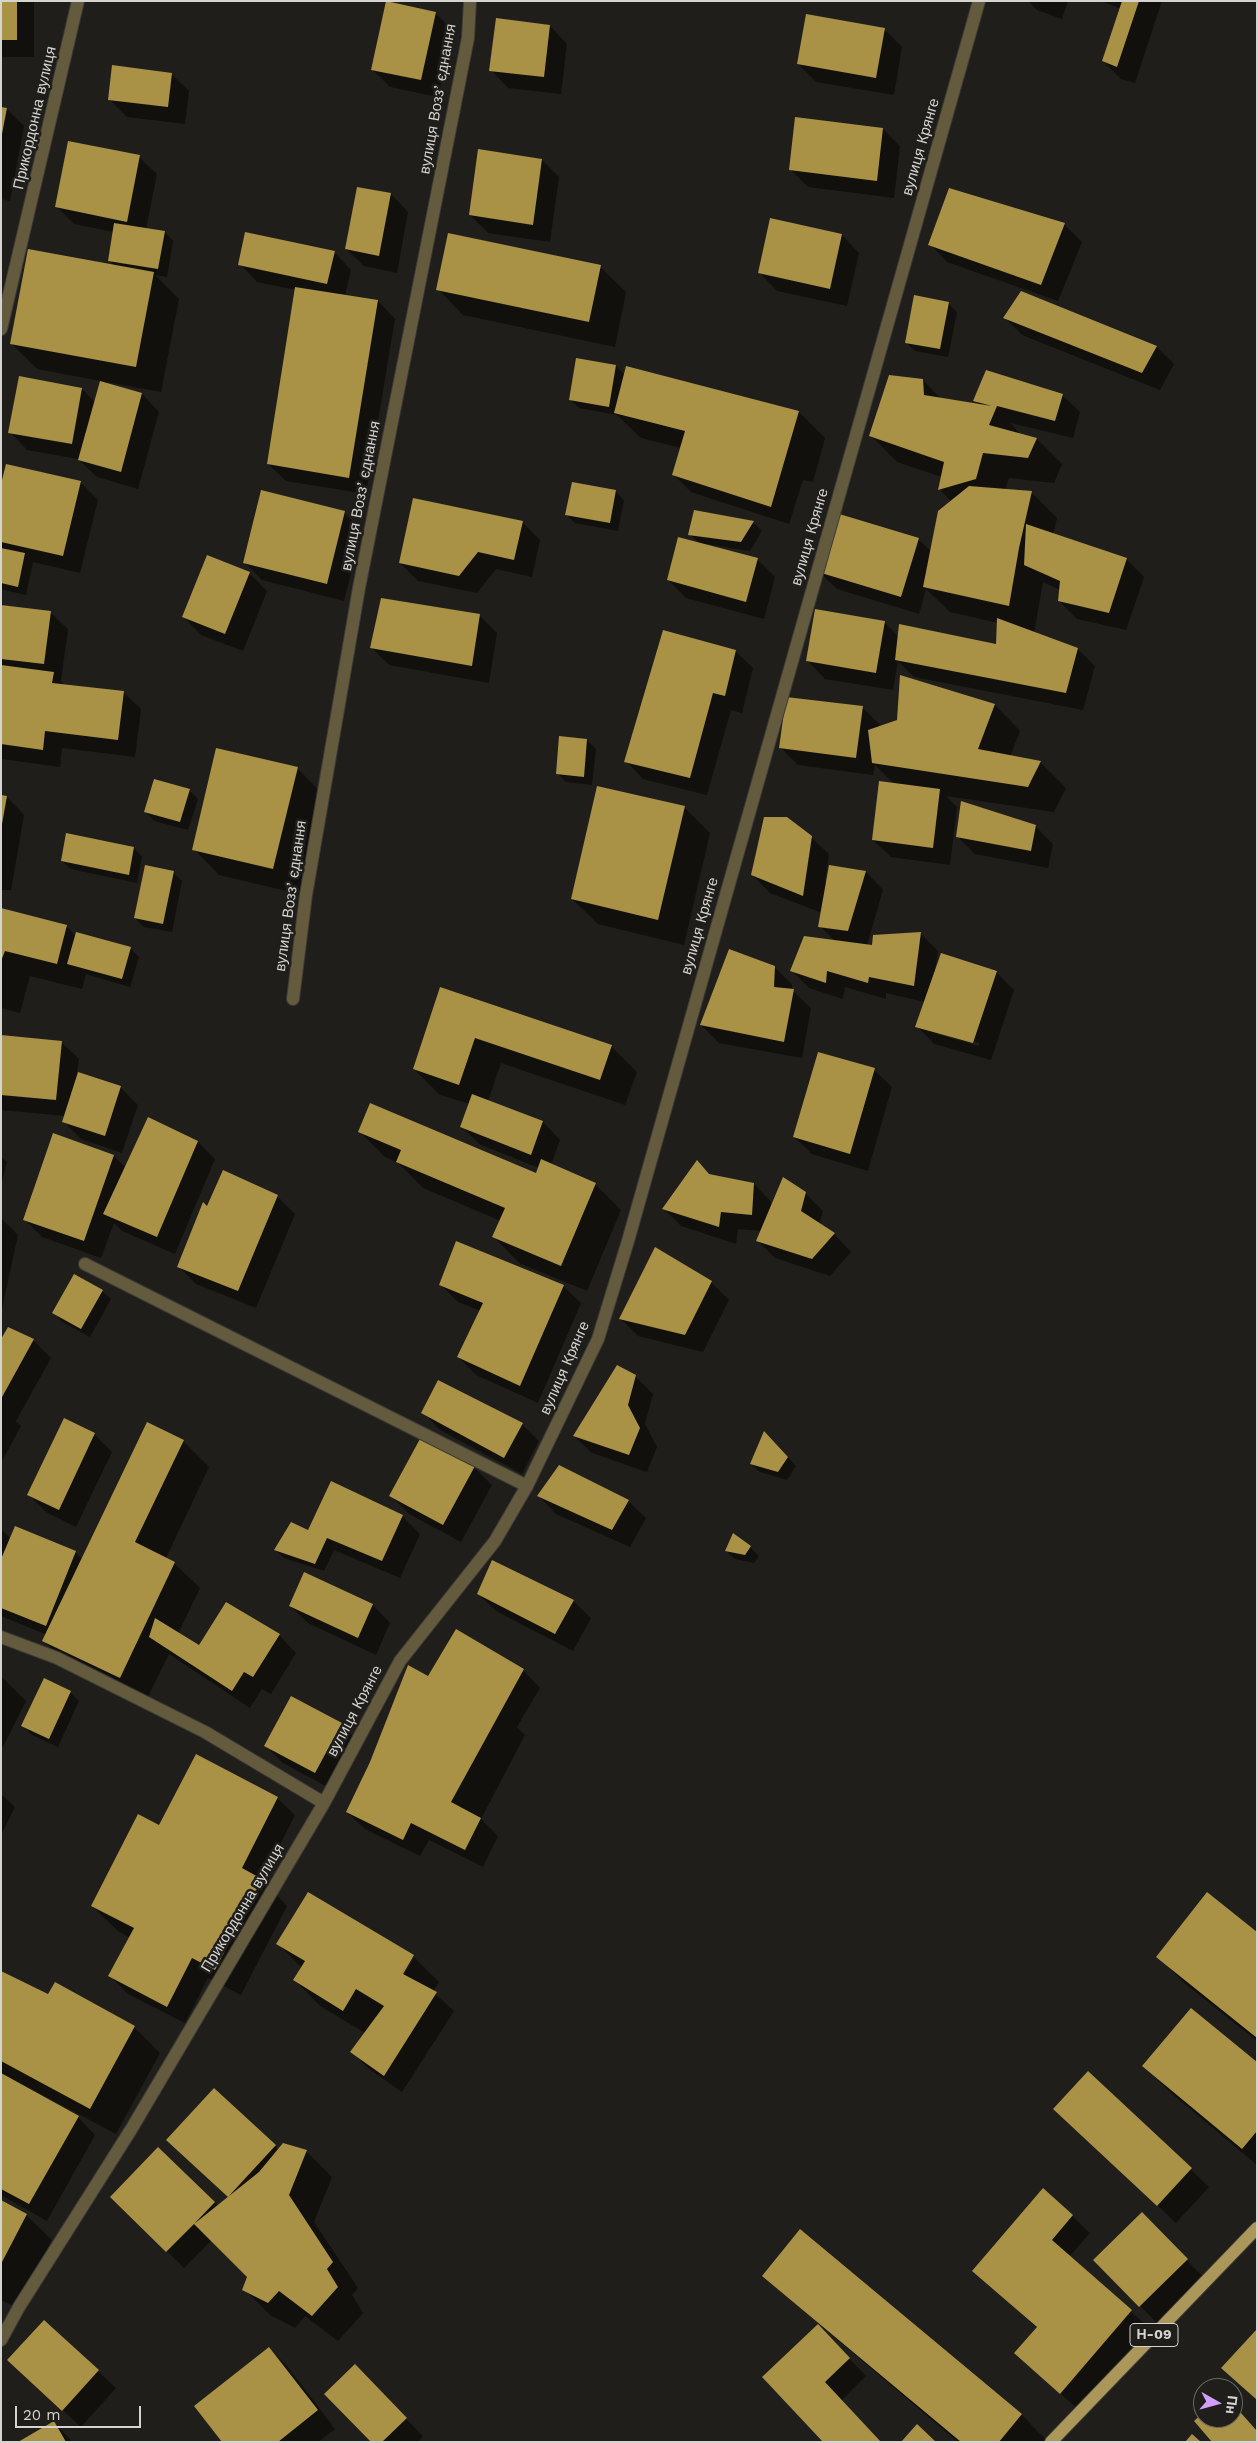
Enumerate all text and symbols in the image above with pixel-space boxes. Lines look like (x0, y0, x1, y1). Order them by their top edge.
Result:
street label: вулиця Воззʼєднання (416, 22, 460, 176)
street label: Прикордонна вулиця (10, 45, 60, 191)
street label: вулиця Крянге (898, 96, 944, 198)
street label: вулиця Воззʼєднання (338, 420, 384, 572)
street label: вулиця Крянге (787, 486, 833, 588)
street label: вулиця Воззʼєднання (271, 819, 311, 973)
street label: вулиця Крянге (677, 875, 723, 977)
street label: вулиця Крянге (536, 1318, 594, 1418)
street label: вулиця Крянге (323, 1662, 387, 1760)
street label: Прикордонна вулиця (198, 1841, 288, 1975)
road number: Н-09 (1130, 2324, 1178, 2346)
north arrow (1193, 2378, 1243, 2428)
text: Пн (1223, 2395, 1241, 2415)
scale bar (18, 2396, 144, 2428)
text: 20 m (23, 2406, 61, 2424)

